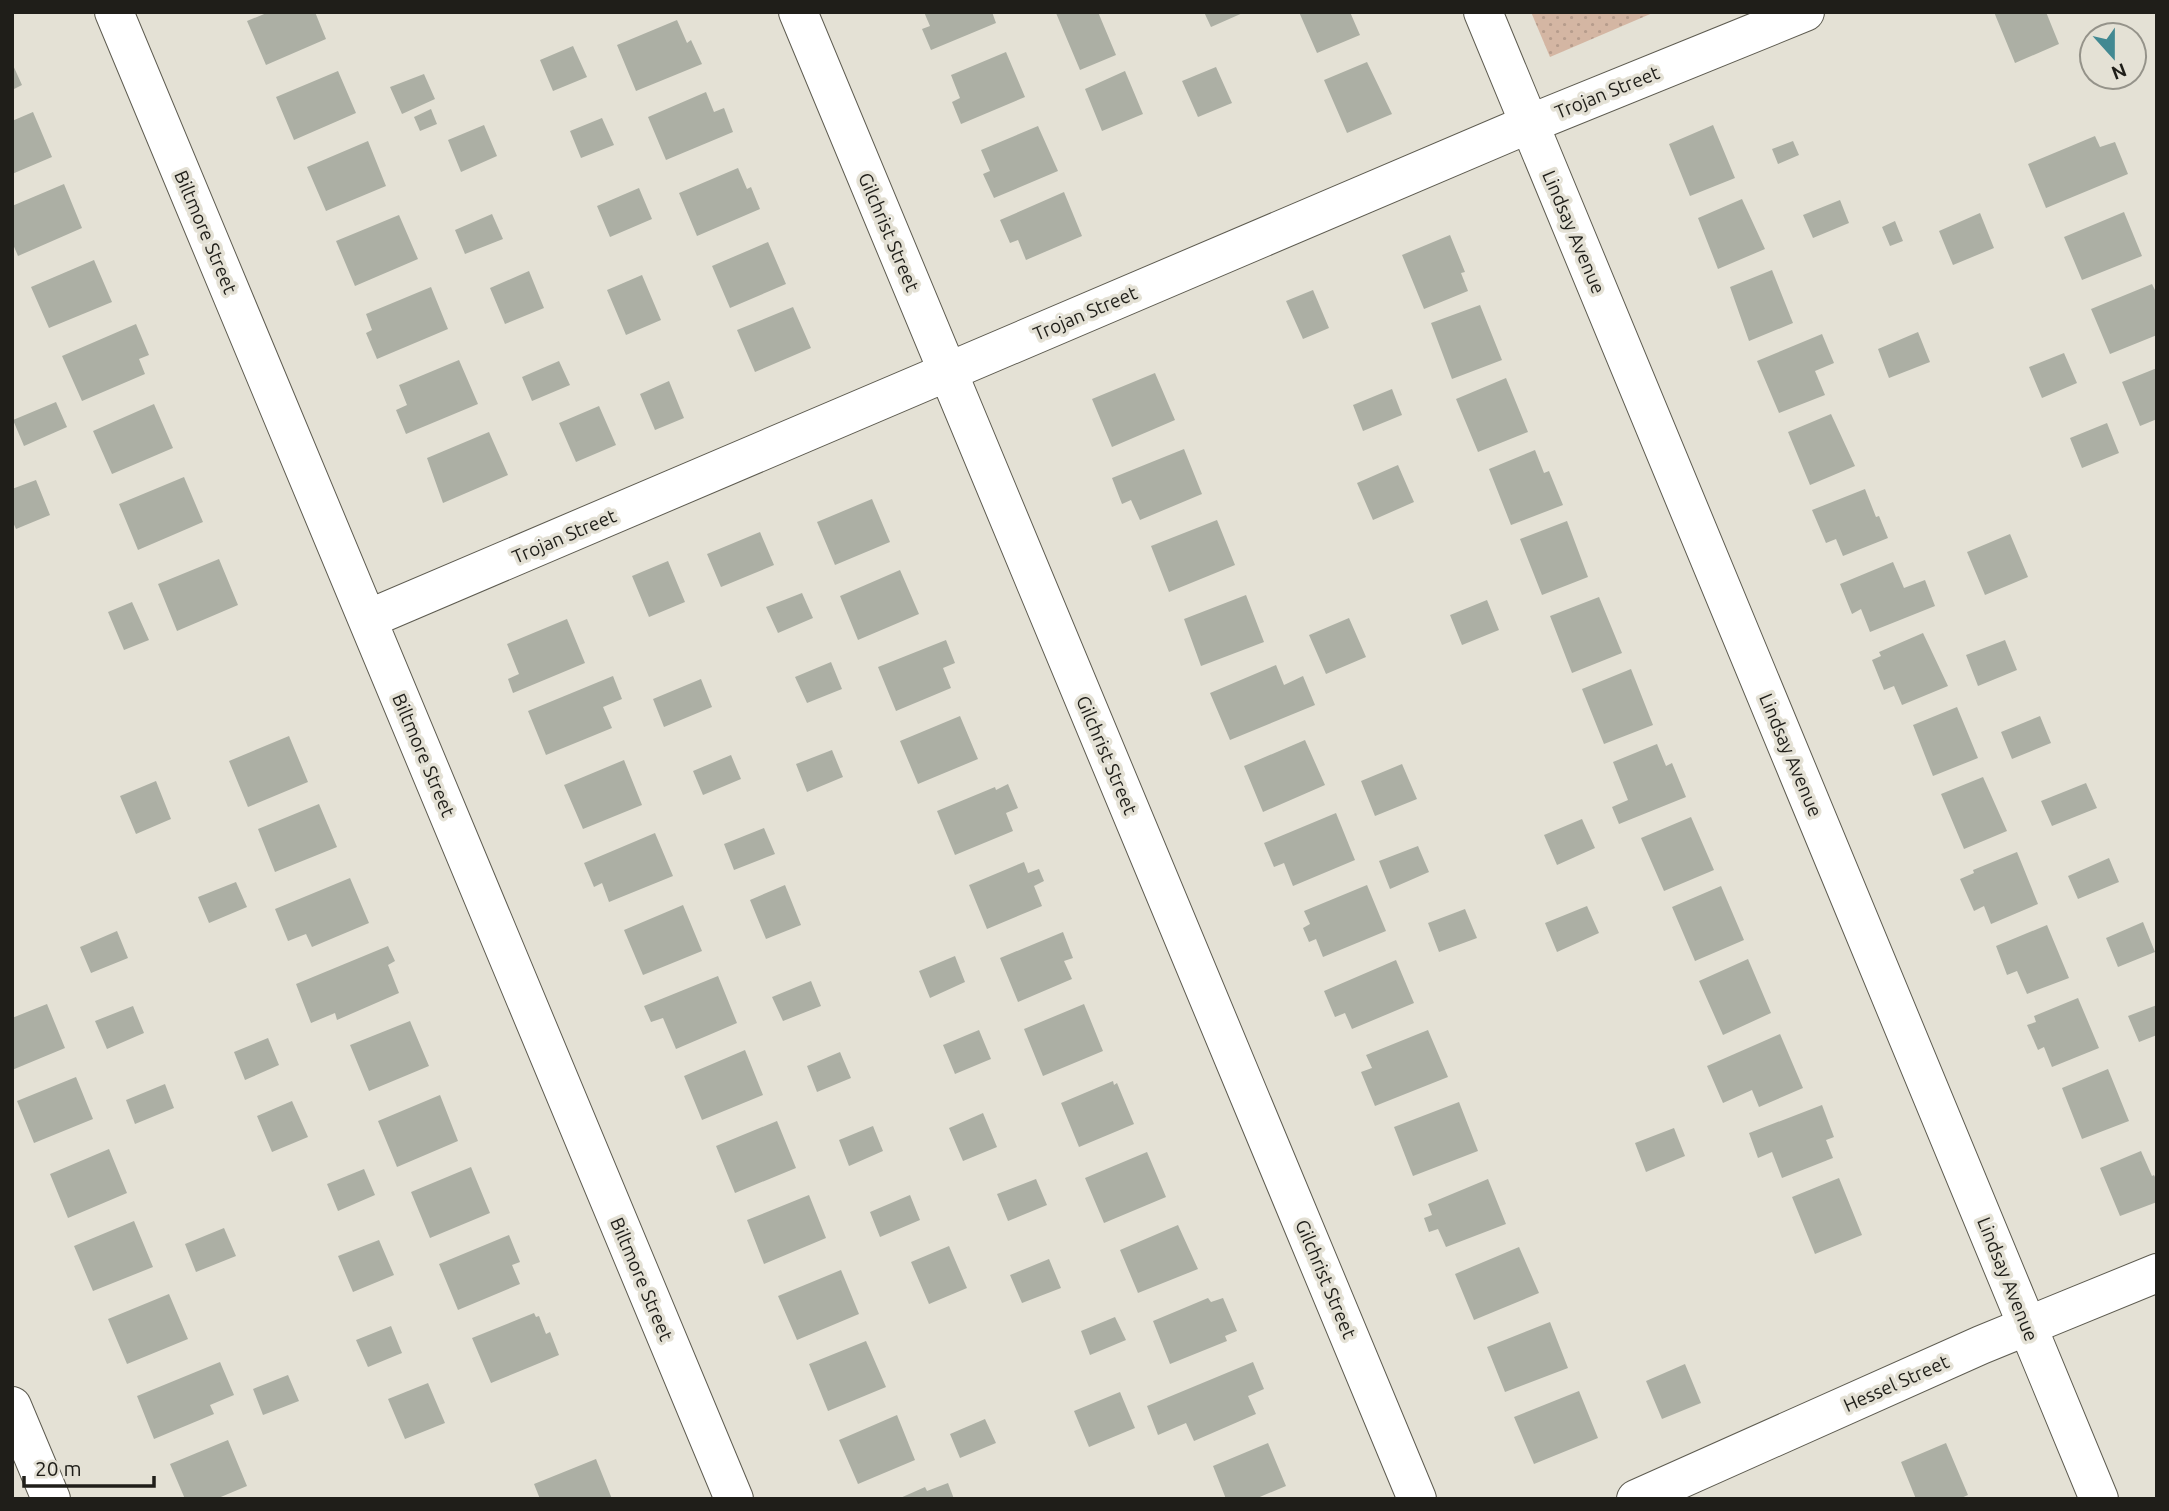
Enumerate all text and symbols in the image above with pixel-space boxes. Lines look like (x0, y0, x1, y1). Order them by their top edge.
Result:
north arrow (2078, 21, 2148, 91)
text: N (2109, 59, 2130, 85)
street label: Trojan Street (1551, 61, 1663, 123)
street label: Biltmore Street (170, 167, 242, 297)
street label: Lindsay Avenue (1538, 167, 1610, 297)
street label: Gilchrist Street (854, 169, 924, 295)
street label: Trojan Street (1030, 281, 1141, 345)
street label: Trojan Street (509, 504, 620, 568)
street label: Biltmore Street (388, 690, 460, 820)
street label: Lindsay Avenue (1755, 690, 1827, 820)
street label: Gilchrist Street (1072, 692, 1142, 818)
street label: Biltmore Street (606, 1214, 678, 1344)
street label: Lindsay Avenue (1973, 1214, 2043, 1344)
street label: Gilchrist Street (1291, 1216, 1361, 1342)
street label: Hessel Street (1840, 1350, 1953, 1416)
scale bar (24, 1444, 154, 1488)
text: 20 m (35, 1456, 82, 1480)

